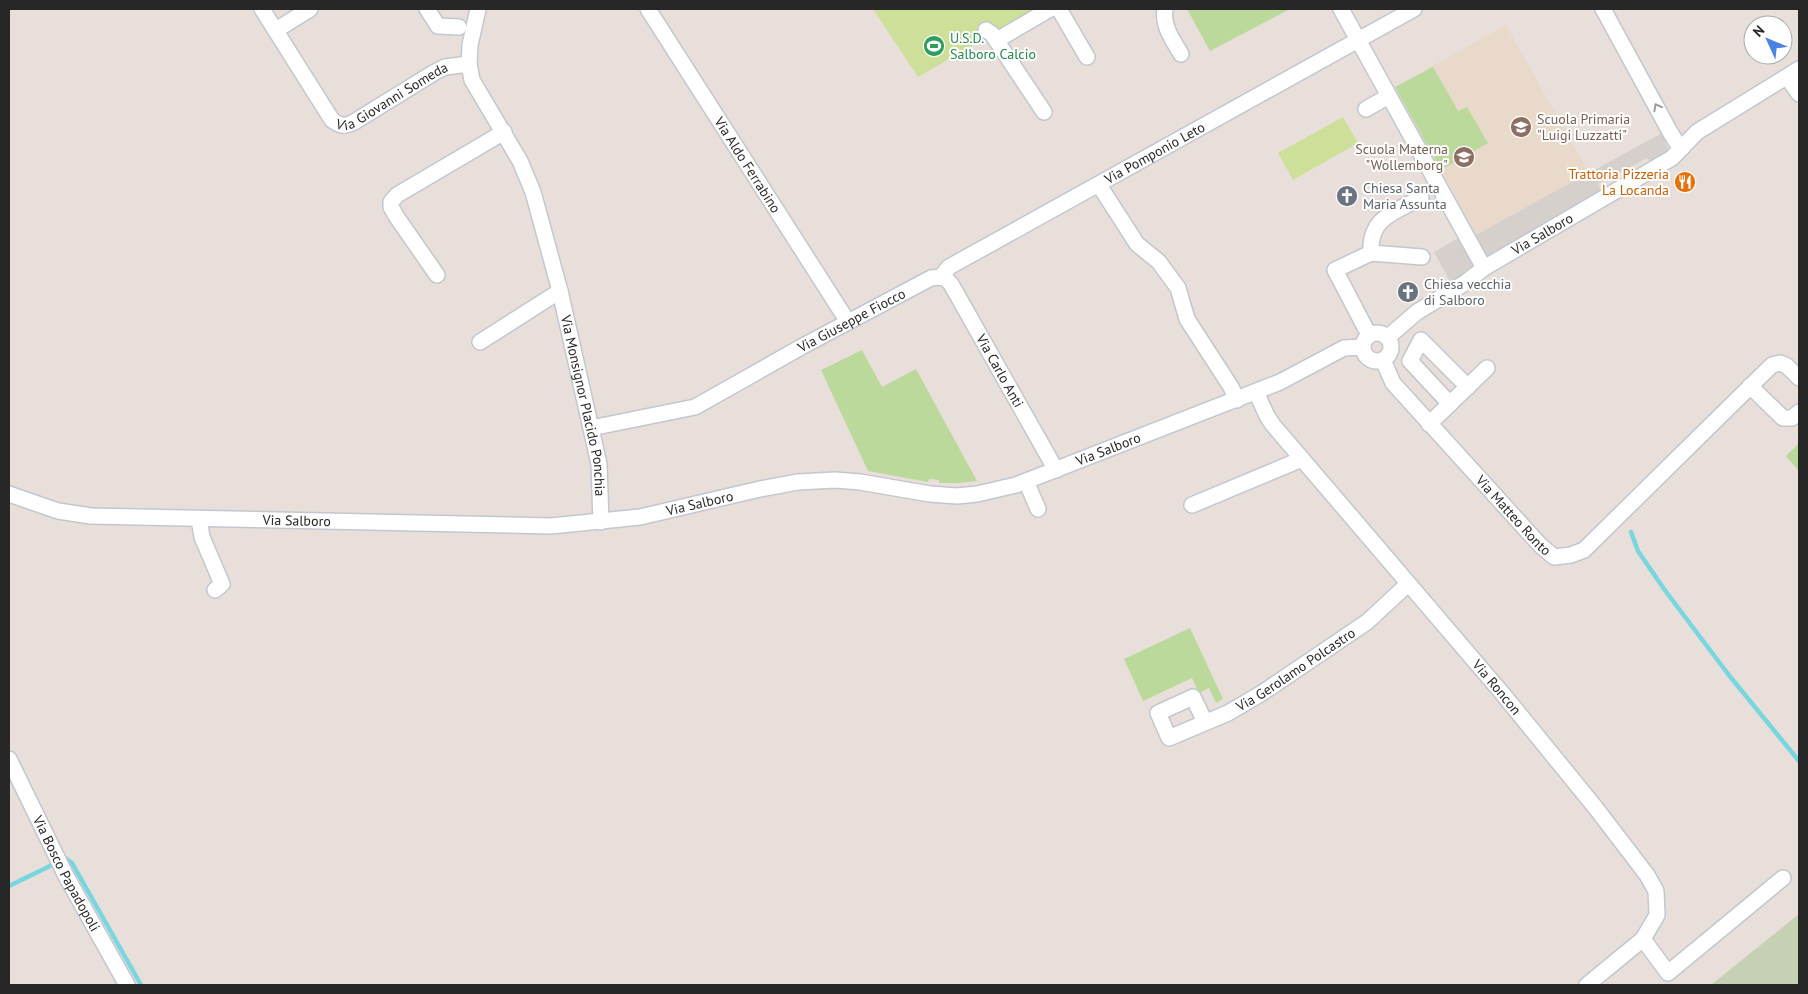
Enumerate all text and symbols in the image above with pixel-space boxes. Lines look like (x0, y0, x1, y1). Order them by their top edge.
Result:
north arrow (1743, 15, 1793, 65)
text: N (1749, 21, 1768, 41)
place label: U.S.D. Salboro Calcio (950, 29, 1036, 63)
sports icon: U.S.D. Salboro Calcio (922, 34, 946, 58)
street label: Via Giovanni Someda (333, 58, 451, 134)
one-way arrow (1653, 103, 1663, 112)
place label: Scuola Primaria "Luigi Luzzatti" (1537, 110, 1630, 144)
street label: Via Aldo Ferrabino (710, 113, 785, 216)
school or university icon: Scuola Primaria "Luigi Luzzatti" (1509, 115, 1533, 139)
street label: Via Pomponio Leto (1100, 118, 1208, 188)
place label: Scuola Materna "Wollemborg" (1355, 140, 1448, 174)
school or university icon: Scuola Materna "Wollemborg" (1452, 145, 1476, 169)
place label: Trattoria Pizzeria La Locanda (1569, 165, 1669, 199)
restaurant icon: Trattoria Pizzeria La Locanda (1673, 170, 1697, 194)
place label: Chiesa Santa Maria Assunta (1363, 179, 1447, 213)
church icon: Chiesa Santa Maria Assunta (1335, 184, 1359, 208)
street label: Via Salboro (1507, 209, 1576, 259)
place label: Chiesa vecchia di Salboro (1424, 275, 1511, 309)
church icon: Chiesa vecchia di Salboro (1396, 280, 1420, 304)
street label: Via Giuseppe Fiocco (793, 284, 908, 357)
street label: Via Monsignor Placido Ponchia (557, 313, 609, 497)
street label: Via Carlo Anti (972, 330, 1028, 410)
street label: Via Salboro (1072, 428, 1143, 470)
street label: Via Matteo Ronto (1471, 471, 1555, 559)
street label: Via Salboro (663, 487, 735, 520)
street label: Via Salboro (261, 511, 331, 530)
street label: Via Gerolamo Polcastro (1232, 624, 1359, 716)
street label: Via Roncon (1468, 655, 1525, 718)
street label: Via Bosco Papadopoli (28, 812, 104, 934)

